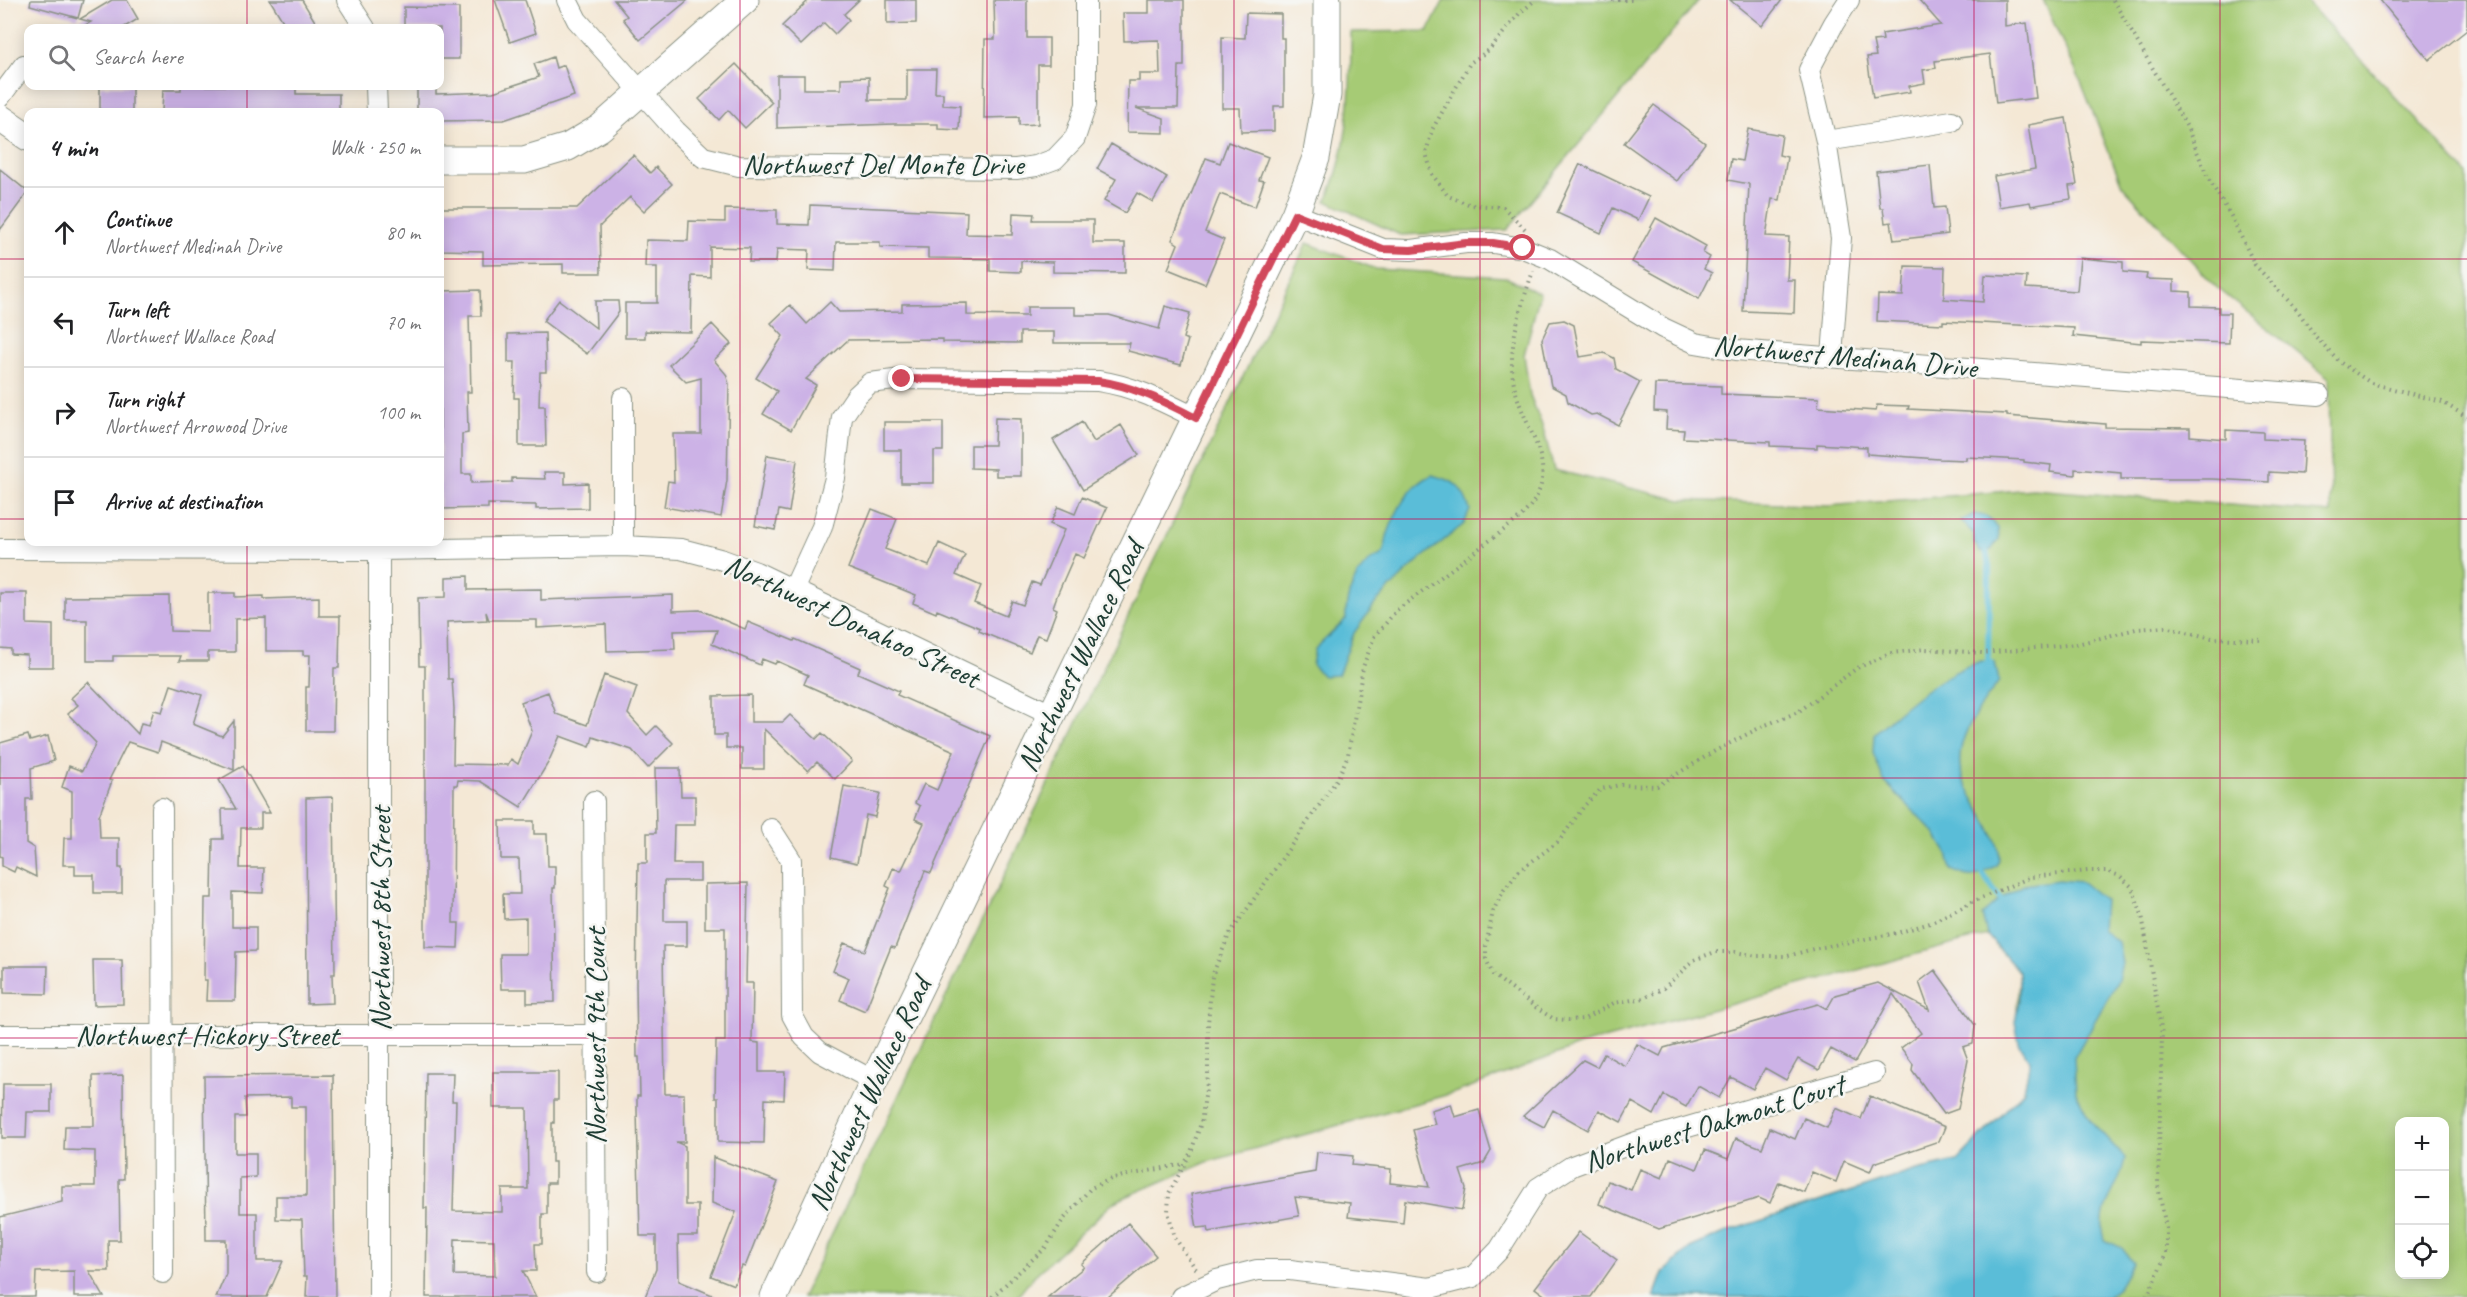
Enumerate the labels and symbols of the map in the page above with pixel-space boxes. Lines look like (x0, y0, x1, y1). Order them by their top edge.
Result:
street label: Northwest Del Monte Drive (742, 145, 1026, 183)
route start (1509, 234, 1535, 260)
street label: Northwest Medinah Drive (1712, 326, 1981, 387)
route end (888, 365, 914, 391)
street label: Northwest Wallace Road (1008, 531, 1154, 778)
street label: Northwest Donahoo Street (718, 545, 988, 698)
street label: Northwest 8th Street (361, 804, 399, 1031)
street label: Northwest 9th Court (576, 925, 614, 1144)
street label: Northwest Wallace Road (798, 968, 941, 1216)
street label: Northwest Hickory Street (75, 1016, 342, 1054)
street label: Northwest Oakmont Court (1579, 1064, 1853, 1181)

